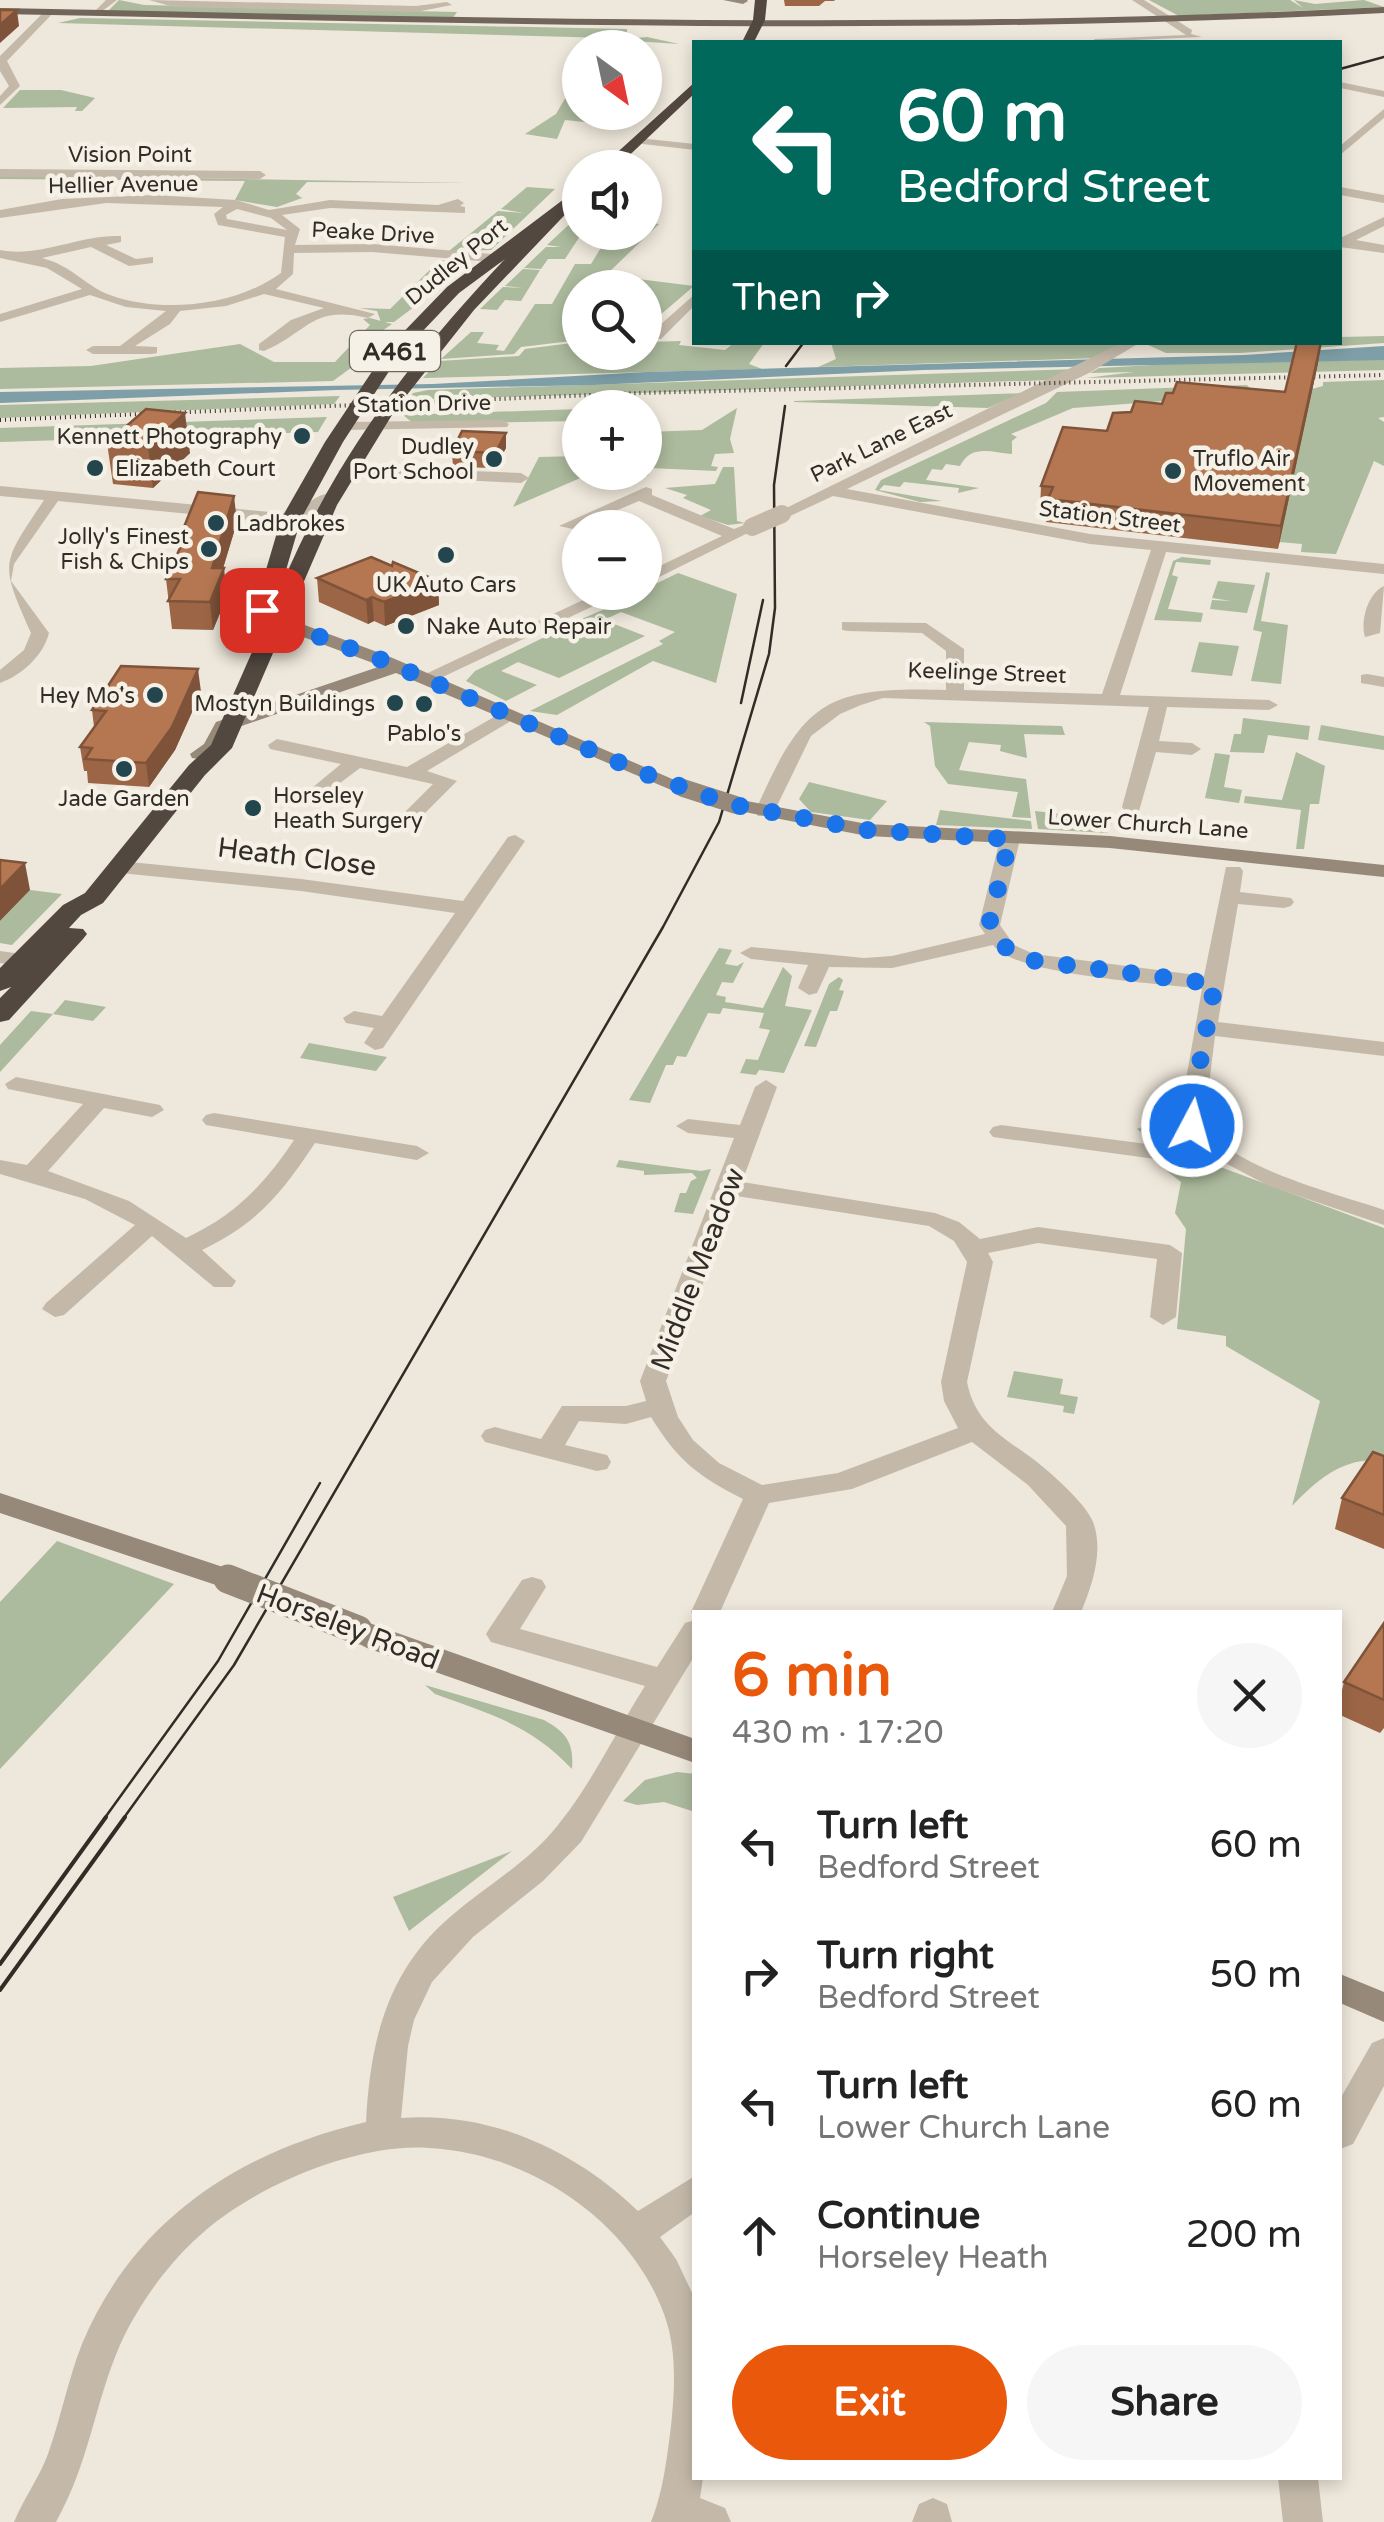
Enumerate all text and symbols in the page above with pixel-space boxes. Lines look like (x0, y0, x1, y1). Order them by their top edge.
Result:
north arrow (562, 30, 662, 130)
map controls (562, 30, 662, 610)
text: 60 m (897, 76, 1067, 160)
icon: left (732, 80, 862, 210)
street label: Vision Point (68, 142, 192, 168)
button: sound (562, 150, 662, 250)
text: Bedford Street (897, 161, 1210, 215)
street label: Hellier Avenue (48, 171, 198, 199)
street label: Dudley Port (400, 213, 513, 311)
street label: Peake Drive (311, 217, 435, 249)
button: search (562, 270, 662, 370)
icon: right (843, 270, 898, 325)
text: Then (732, 275, 823, 321)
road number: A461 (350, 331, 440, 371)
street label: Station Drive (357, 390, 491, 418)
button: + (562, 390, 662, 490)
street label: Park Lane East (806, 397, 957, 488)
place label: Kennett Photography (56, 424, 282, 450)
marker: Kennett Photography (291, 425, 313, 447)
place label: Dudley Port School (353, 434, 474, 485)
place label: Truflo Air Movement (1193, 446, 1305, 497)
marker: Dudley Port School (483, 448, 505, 470)
place label: Elizabeth Court (115, 456, 276, 482)
marker: Elizabeth Court (84, 457, 106, 479)
marker: Truflo Air Movement (1162, 460, 1184, 482)
street label: Station Street (1037, 495, 1182, 539)
button: − (562, 510, 662, 610)
place label: Ladbrokes (236, 511, 345, 537)
marker: Ladbrokes (205, 512, 227, 534)
place label: Jolly's Finest Fish & Chips (58, 524, 189, 575)
marker: Jolly's Finest Fish & Chips (198, 538, 220, 560)
marker: UK Auto Cars (435, 544, 457, 566)
pin (220, 568, 305, 653)
place label: UK Auto Cars (376, 572, 516, 598)
icon: arrive (235, 583, 290, 638)
place label: Nake Auto Repair (426, 614, 612, 640)
marker: Nake Auto Repair (395, 615, 417, 637)
street label: Keelinge Street (907, 657, 1067, 689)
place label: Hey Mo's (39, 683, 135, 709)
marker: Hey Mo's (144, 684, 166, 706)
place label: Mostyn Buildings (194, 691, 375, 717)
marker: Mostyn Buildings (384, 692, 406, 714)
marker: Pablo's (413, 693, 435, 715)
place label: Pablo's (387, 721, 461, 747)
marker: Jade Garden (113, 758, 135, 780)
place label: Horseley Heath Surgery (273, 783, 423, 834)
place label: Jade Garden (58, 786, 190, 812)
marker: Horseley Heath Surgery (242, 797, 264, 819)
street label: Lower Church Lane (1046, 804, 1249, 844)
street label: Heath Close (216, 830, 378, 884)
position arrow (1140, 1074, 1244, 1178)
street label: Middle Meadow (644, 1163, 752, 1375)
street label: Horseley Road (251, 1576, 444, 1677)
text: 6 min (732, 1640, 892, 1712)
button: close (1197, 1643, 1302, 1748)
text: 430 m · 17:20 (732, 1714, 944, 1752)
text: Turn left (817, 1803, 968, 1849)
icon: left (732, 1818, 787, 1873)
text: 60 m (1210, 1822, 1302, 1868)
text: Bedford Street (817, 1849, 1040, 1887)
text: Turn right (817, 1933, 994, 1979)
icon: right (732, 1948, 787, 2003)
text: 50 m (1210, 1952, 1302, 1998)
text: Bedford Street (817, 1979, 1040, 2017)
text: Turn left (817, 2063, 968, 2109)
icon: left (732, 2078, 787, 2133)
text: 60 m (1210, 2082, 1302, 2128)
text: Lower Church Lane (817, 2109, 1110, 2147)
text: Continue (817, 2193, 980, 2239)
icon: ahead (732, 2208, 787, 2263)
text: 200 m (1186, 2212, 1302, 2258)
text: Horseley Heath (817, 2239, 1048, 2277)
button: Exit (732, 2345, 1007, 2460)
button: Share (1027, 2345, 1302, 2460)

